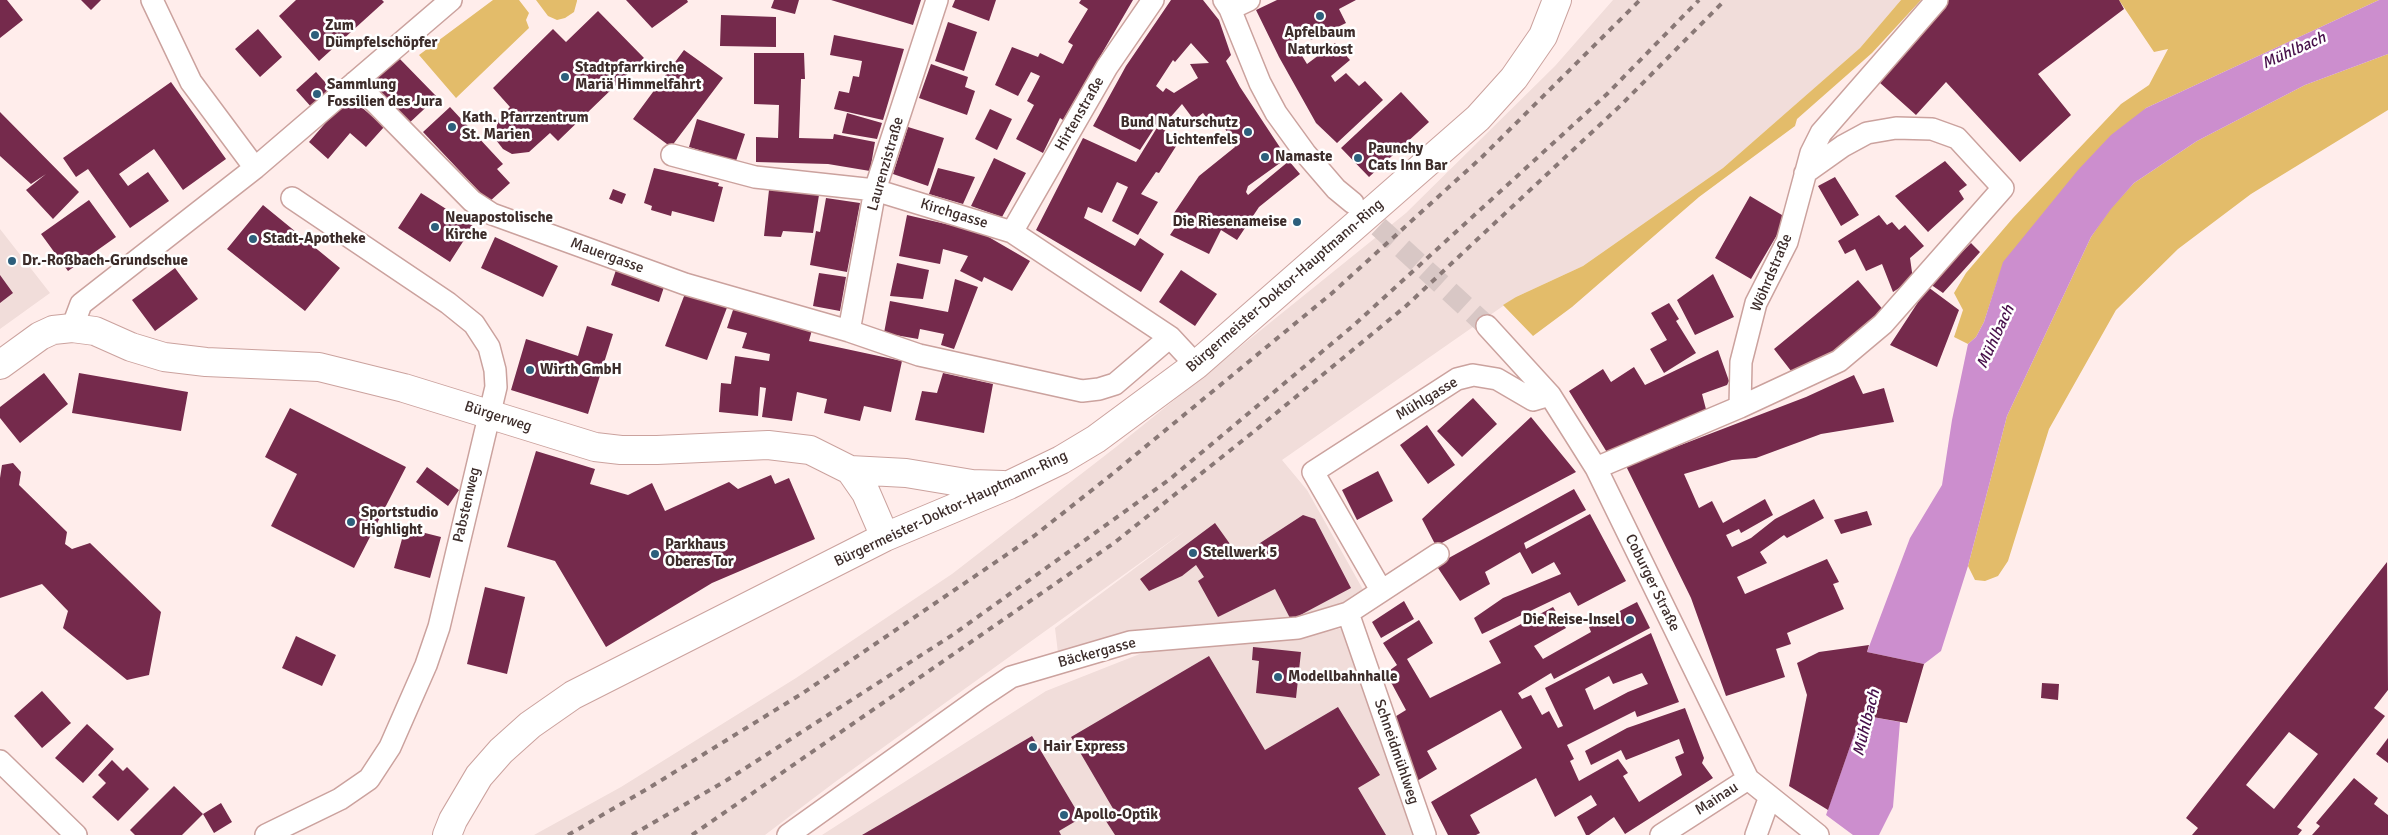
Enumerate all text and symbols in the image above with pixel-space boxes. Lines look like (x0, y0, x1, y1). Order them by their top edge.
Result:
marker: Apfelbaum Naturkost (1314, 10, 1326, 22)
place label: Zum Dümpfelschöpfer (325, 17, 437, 52)
place label: Apfelbaum Naturkost (1284, 24, 1356, 59)
water label: Mühlbach (2259, 28, 2329, 74)
marker: Zum Dümpfelschöpfer (309, 29, 321, 41)
place label: Stadtpfarrkirche Mariä Himmelfahrt (575, 59, 701, 94)
marker: Stadtpfarrkirche Mariä Himmelfahrt (559, 71, 571, 83)
street label: Hirtenstraße (1052, 74, 1108, 154)
place label: Sammlung Fossilien des Jura (327, 76, 442, 111)
marker: Sammlung Fossilien des Jura (311, 88, 323, 100)
place label: Kath. Pfarrzentrum St. Marien (462, 109, 589, 144)
place label: Bund Naturschutz Lichtenfels (1120, 114, 1238, 149)
street label: Laurenzistraße (864, 115, 908, 213)
marker: Kath. Pfarrzentrum St. Marien (446, 121, 458, 133)
marker: Bund Naturschutz Lichtenfels (1242, 126, 1254, 138)
place label: Paunchy Cats Inn Bar (1368, 140, 1448, 175)
place label: Namaste (1275, 148, 1333, 166)
marker: Namaste (1259, 151, 1271, 163)
marker: Paunchy Cats Inn Bar (1352, 152, 1364, 164)
street label: Kirchgasse (918, 195, 990, 233)
street label: Bürgermeister-Doktor-Hauptmann-Ring (1183, 195, 1387, 377)
place label: Neuapostolische Kirche (445, 209, 553, 244)
place label: Die Riesenameise (1172, 213, 1287, 231)
marker: Die Riesenameise (1291, 216, 1303, 228)
marker: Neuapostolische Kirche (429, 221, 441, 233)
place label: Stadt-Apotheke (263, 230, 366, 248)
street label: Wöhrdstraße (1747, 231, 1797, 315)
marker: Stadt-Apotheke (247, 233, 259, 245)
street label: Mauergasse (568, 234, 646, 278)
place label: Dr.-Roßbach-Grundschue (22, 252, 188, 270)
marker: Dr.-Roßbach-Grundschue (6, 255, 18, 267)
water label: Mühlbach (1973, 302, 2019, 372)
place label: Wirth GmbH (540, 361, 622, 379)
marker: Wirth GmbH (524, 364, 536, 376)
street label: Mühlgasse (1393, 374, 1461, 424)
street label: Bürgerweg (462, 398, 534, 436)
street label: Bürgermeister-Doktor-Hauptmann-Ring (832, 447, 1070, 571)
street label: Pabstenweg (450, 466, 484, 544)
place label: Sportstudio Highlight (361, 504, 438, 539)
marker: Sportstudio Highlight (345, 516, 357, 528)
street label: Coburger Straße (1621, 531, 1683, 635)
place label: Parkhaus Oberes Tor (665, 536, 734, 571)
place label: Stellwerk 5 (1203, 544, 1277, 562)
marker: Stellwerk 5 (1187, 547, 1199, 559)
marker: Parkhaus Oberes Tor (649, 548, 661, 560)
place label: Die Reise-Insel (1522, 611, 1620, 629)
marker: Die Reise-Insel (1624, 614, 1636, 626)
street label: Bäckergasse (1056, 634, 1138, 672)
place label: Modellbahnhalle (1288, 668, 1398, 686)
marker: Modellbahnhalle (1272, 671, 1284, 683)
water label: Mühlbach (1849, 688, 1885, 758)
street label: Schneidmühlweg (1370, 697, 1422, 807)
place label: Hair Express (1043, 738, 1125, 756)
marker: Hair Express (1027, 741, 1039, 753)
street label: Mainau (1692, 778, 1742, 820)
place label: Apollo-Optik (1074, 806, 1158, 824)
marker: Apollo-Optik (1058, 809, 1070, 821)

